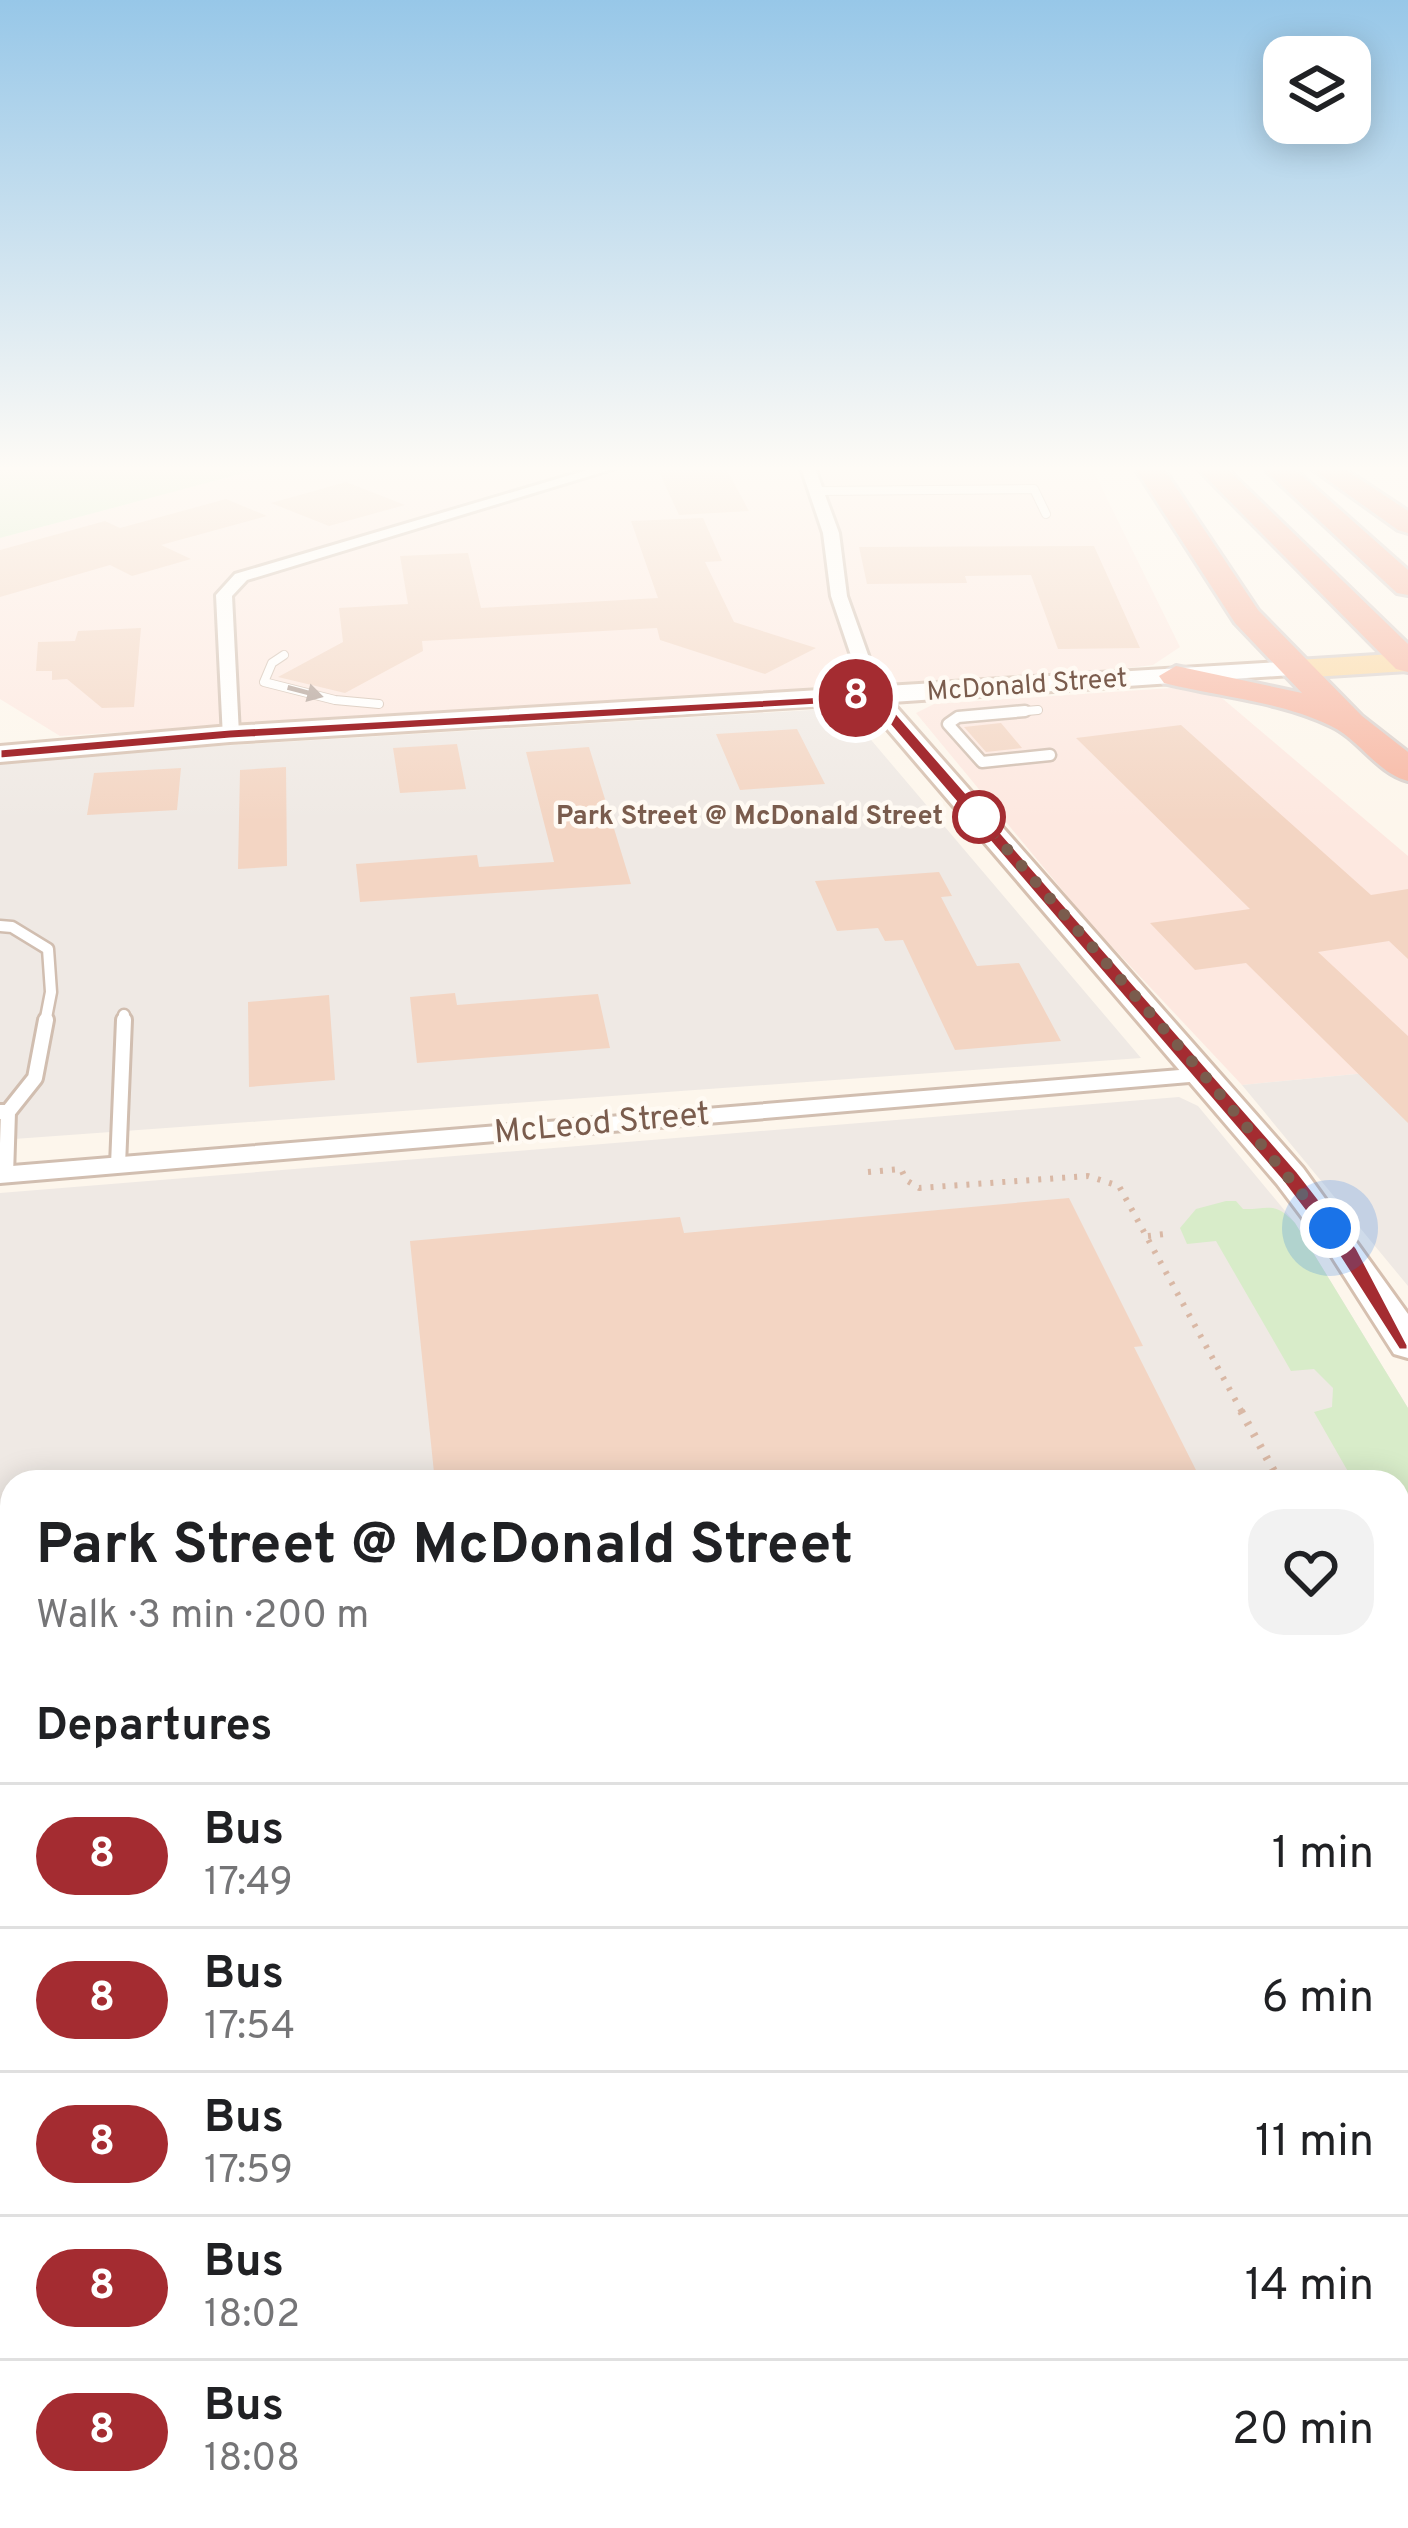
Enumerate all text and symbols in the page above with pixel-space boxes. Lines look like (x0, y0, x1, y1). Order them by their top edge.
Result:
map controls (1263, 36, 1371, 144)
button: layers (1263, 36, 1371, 144)
line badge: 8 (817, 659, 895, 737)
street label: McDonald Street (926, 662, 1128, 710)
text: 8 (843, 671, 869, 724)
one-way arrow (286, 684, 323, 703)
marker: Park Street @ McDonald Street (954, 792, 1004, 842)
place label: Park Street @ McDonald Street (556, 800, 943, 834)
street label: McLeod Street (493, 1095, 711, 1155)
your location (1300, 1198, 1360, 1258)
button: heart (1248, 1509, 1374, 1635)
text: Park Street @ McDonald Street (36, 1512, 853, 1584)
text: Walk · 3 min · 200 m (36, 1593, 369, 1642)
text: Departures (36, 1699, 272, 1756)
text: Bus (204, 1803, 284, 1860)
text: 1 min (1272, 1827, 1374, 1884)
text: 8 (89, 1829, 115, 1882)
text: 17:49 (204, 1860, 293, 1909)
text: Bus (204, 1947, 284, 2004)
text: 6 min (1262, 1971, 1374, 2028)
text: 8 (89, 1973, 115, 2026)
text: 17:54 (204, 2004, 295, 2053)
text: Bus (204, 2091, 284, 2148)
text: 11 min (1255, 2115, 1374, 2172)
text: 8 (89, 2117, 115, 2170)
text: 17:59 (204, 2148, 293, 2197)
text: Bus (204, 2235, 284, 2292)
text: 14 min (1245, 2259, 1374, 2316)
text: 8 (89, 2261, 115, 2314)
text: 18:02 (204, 2292, 300, 2341)
text: Bus (204, 2379, 284, 2436)
text: 20 min (1232, 2403, 1374, 2460)
text: 8 (89, 2405, 115, 2458)
text: 18:08 (204, 2436, 300, 2485)

